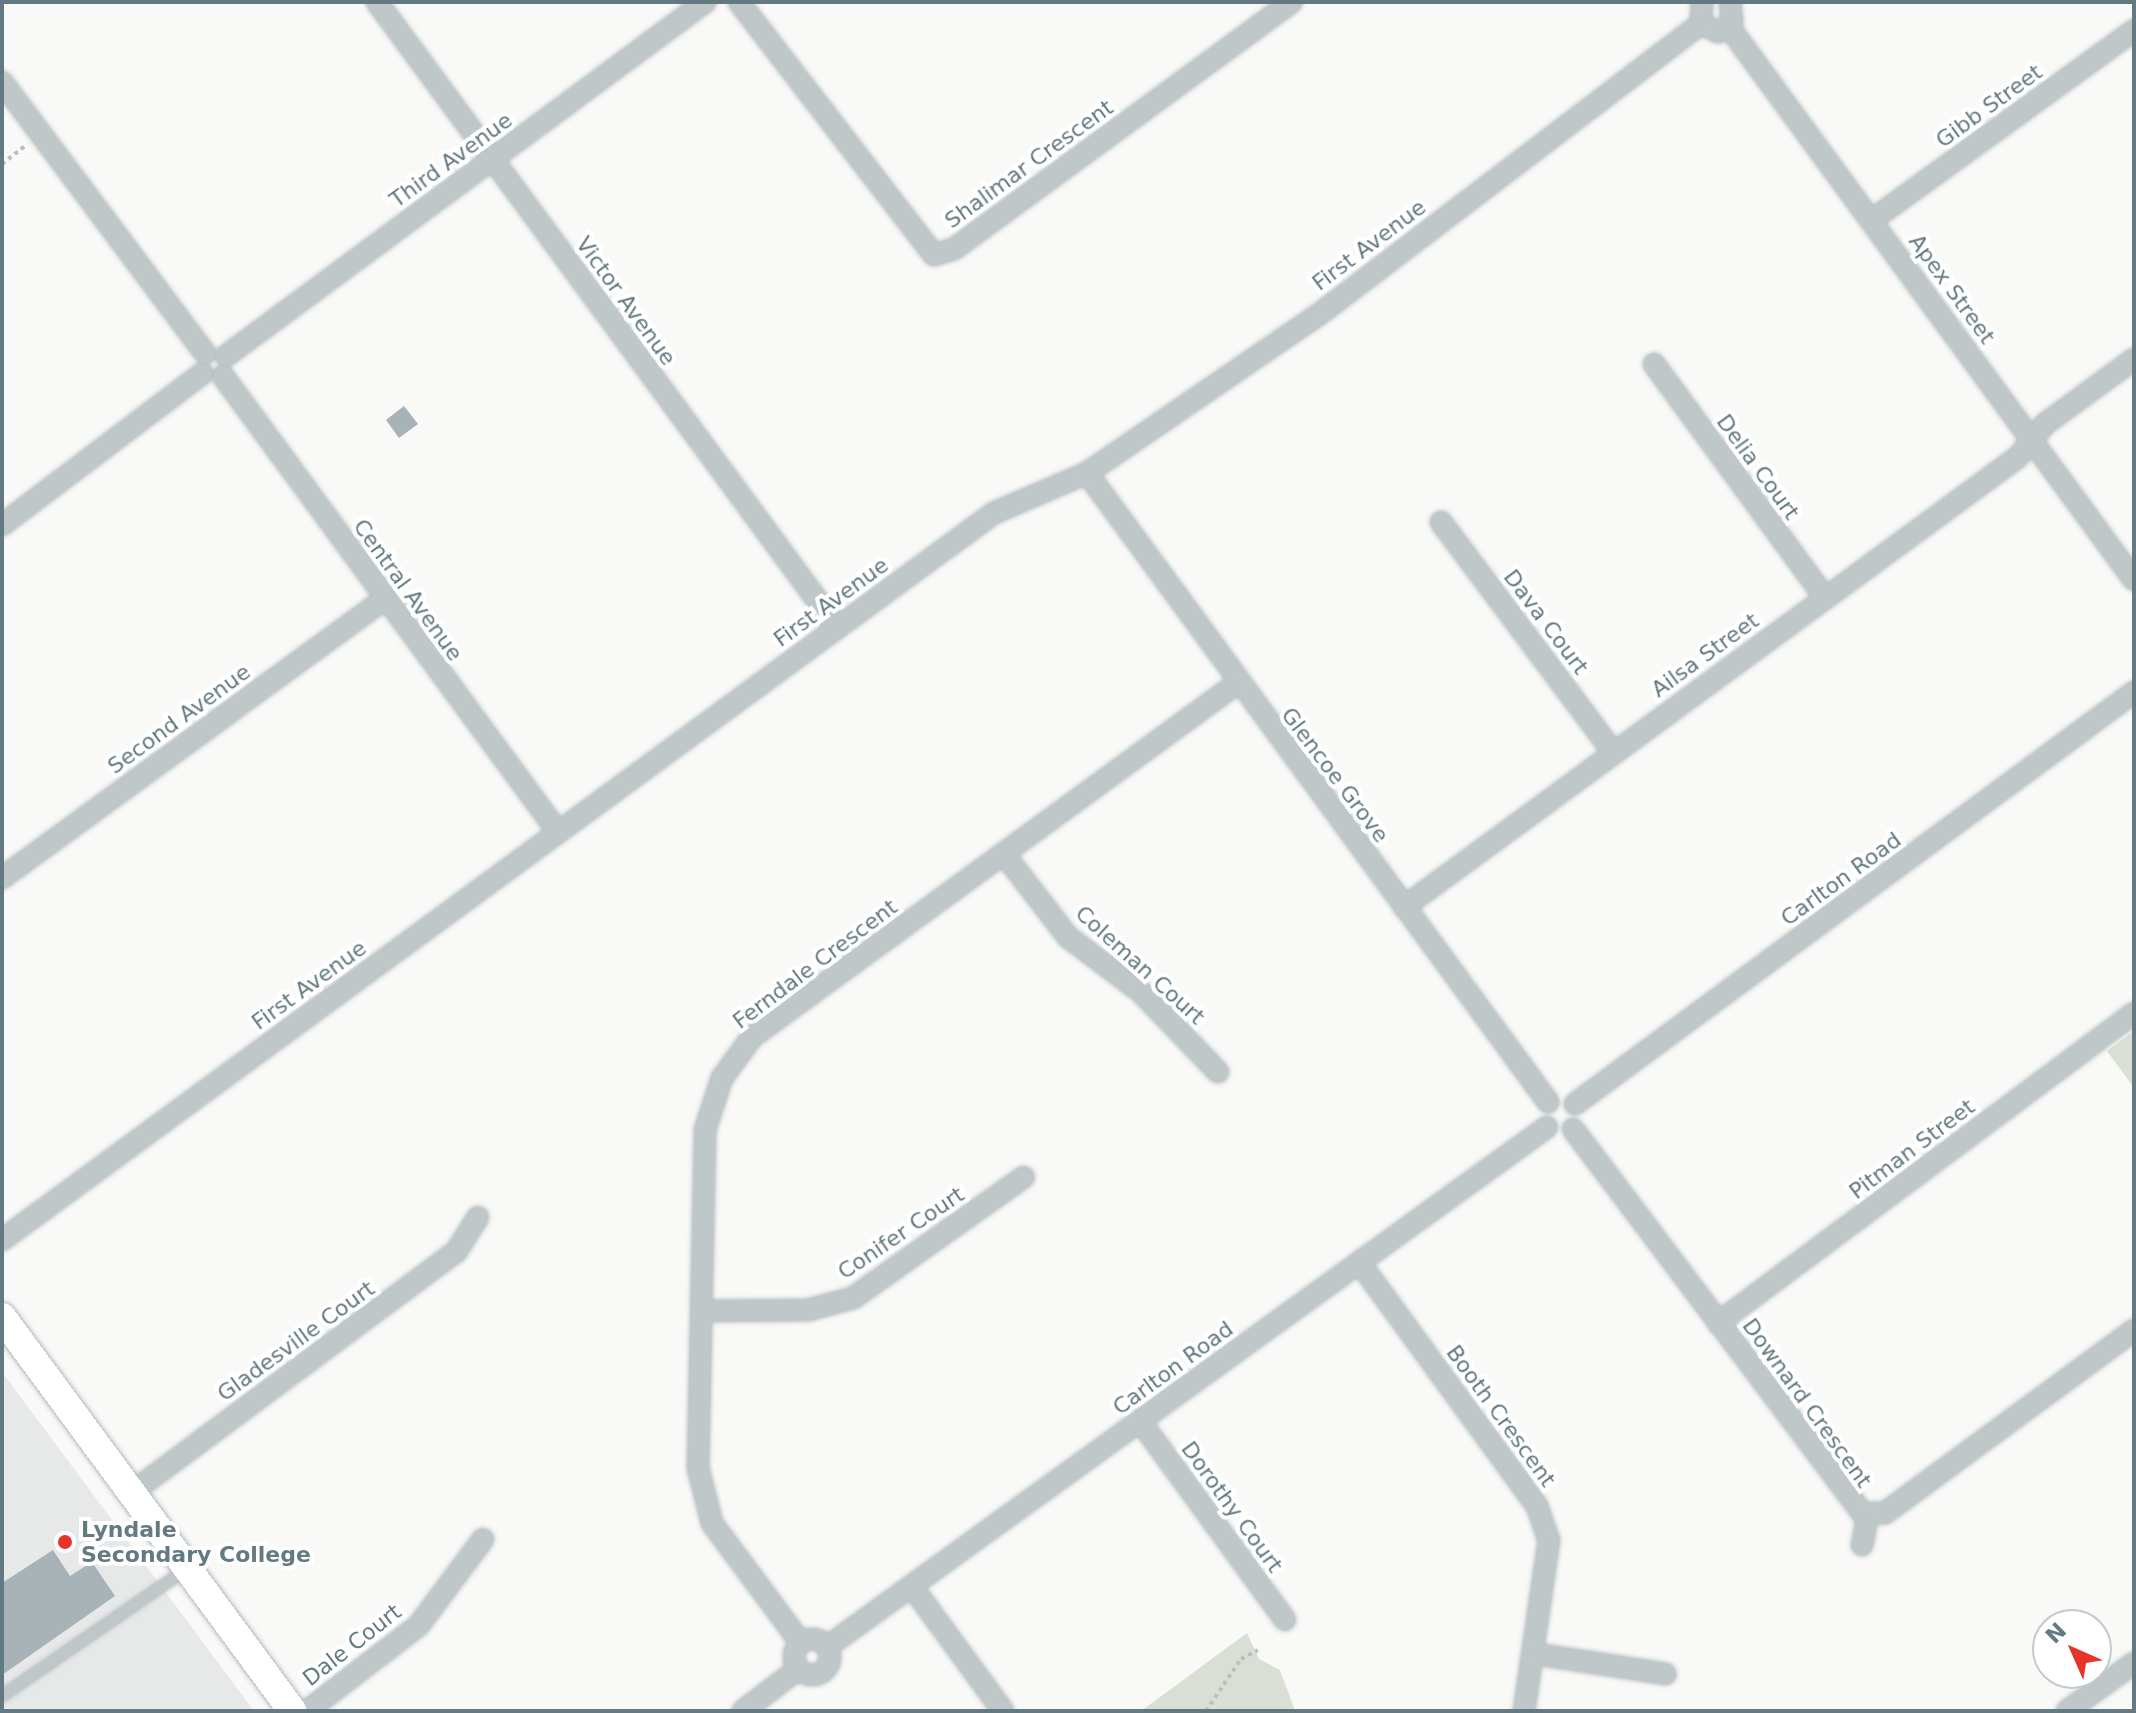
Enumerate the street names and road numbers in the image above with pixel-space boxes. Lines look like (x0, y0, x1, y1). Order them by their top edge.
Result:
street label: Gibb Street (1931, 59, 2047, 153)
street label: Shalimar Crescent (940, 94, 1118, 234)
street label: Third Avenue (385, 107, 517, 213)
street label: First Avenue (1307, 194, 1431, 296)
street label: Apex Street (1903, 229, 2001, 349)
street label: Victor Avenue (570, 231, 682, 371)
street label: Delia Court (1711, 409, 1805, 525)
street label: Central Avenue (348, 514, 468, 666)
street label: First Avenue (769, 552, 893, 652)
street label: Dava Court (1498, 564, 1594, 680)
street label: Ailsa Street (1646, 607, 1764, 703)
street label: Second Avenue (103, 658, 255, 780)
street label: Glencoe Grove (1276, 702, 1394, 848)
street label: Carlton Road (1776, 827, 1906, 931)
street label: Ferndale Crescent (728, 894, 902, 1034)
street label: Coleman Court (1070, 900, 1210, 1030)
street label: First Avenue (247, 935, 371, 1035)
street label: Pitman Street (1844, 1093, 1980, 1205)
street label: Conifer Court (833, 1181, 969, 1285)
street label: Gladesville Court (212, 1275, 380, 1407)
street label: Downard Crescent (1737, 1313, 1877, 1493)
street label: Carlton Road (1108, 1316, 1238, 1420)
street label: Booth Crescent (1441, 1340, 1561, 1492)
street label: Dorothy Court (1176, 1436, 1288, 1578)
street label: Dale Court (298, 1598, 406, 1692)

